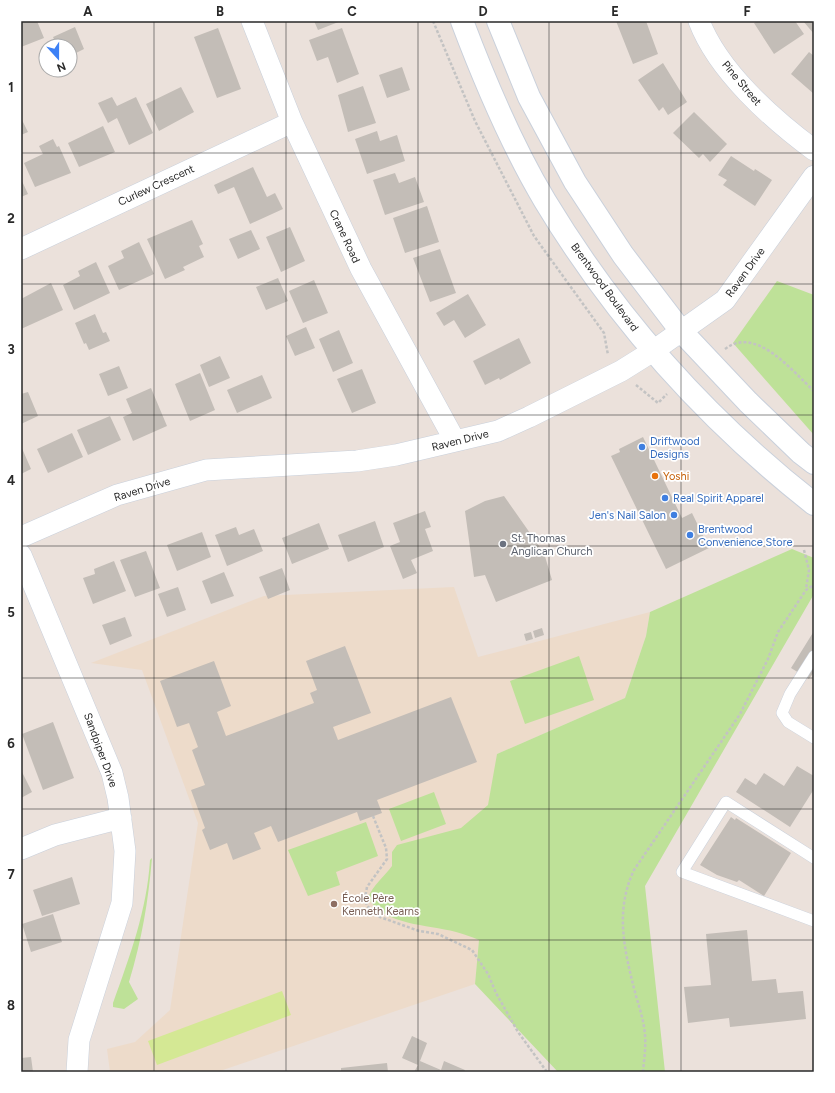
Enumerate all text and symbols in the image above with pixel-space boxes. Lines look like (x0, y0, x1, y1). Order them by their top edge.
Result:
text: A (83, 4, 93, 19)
text: B (216, 4, 224, 19)
text: C (347, 4, 357, 19)
text: D (478, 4, 488, 19)
text: E (611, 4, 619, 19)
text: F (743, 4, 751, 19)
north arrow (38, 38, 78, 78)
street label: Pine Street (719, 58, 764, 108)
text: N (55, 59, 68, 74)
text: 1 (8, 80, 14, 95)
street label: Curlew Crescent (116, 162, 196, 209)
street label: Crane Road (327, 207, 363, 265)
text: 2 (7, 211, 15, 226)
street label: Brentwood Boulevard (568, 241, 641, 334)
street label: Raven Drive (723, 245, 768, 300)
text: 3 (7, 342, 15, 357)
street label: Raven Drive (430, 427, 490, 454)
place label: Driftwood Designs (650, 435, 700, 461)
marker: Driftwood Designs (637, 442, 647, 452)
place label: Yoshi (663, 470, 689, 483)
marker: Yoshi (650, 471, 660, 481)
text: 4 (7, 473, 15, 488)
street label: Raven Drive (112, 475, 172, 504)
place label: Real Spirit Apparel (673, 492, 764, 505)
marker: Real Spirit Apparel (660, 493, 670, 503)
place label: Jen's Nail Salon (589, 509, 666, 522)
marker: Jen's Nail Salon (669, 510, 679, 520)
place label: Brentwood Convenience Store (698, 523, 792, 549)
marker: Brentwood Convenience Store (685, 530, 695, 540)
place label: St. Thomas Anglican Church (511, 532, 592, 558)
marker: St. Thomas Anglican Church (498, 539, 508, 549)
text: 5 (7, 605, 15, 620)
street label: Sandpiper Drive (81, 711, 120, 789)
text: 6 (7, 736, 15, 751)
text: 7 (7, 867, 15, 882)
place label: École Père Kenneth Kearns (342, 892, 419, 918)
marker: École Père Kenneth Kearns (329, 899, 339, 909)
text: 8 (7, 998, 15, 1013)

